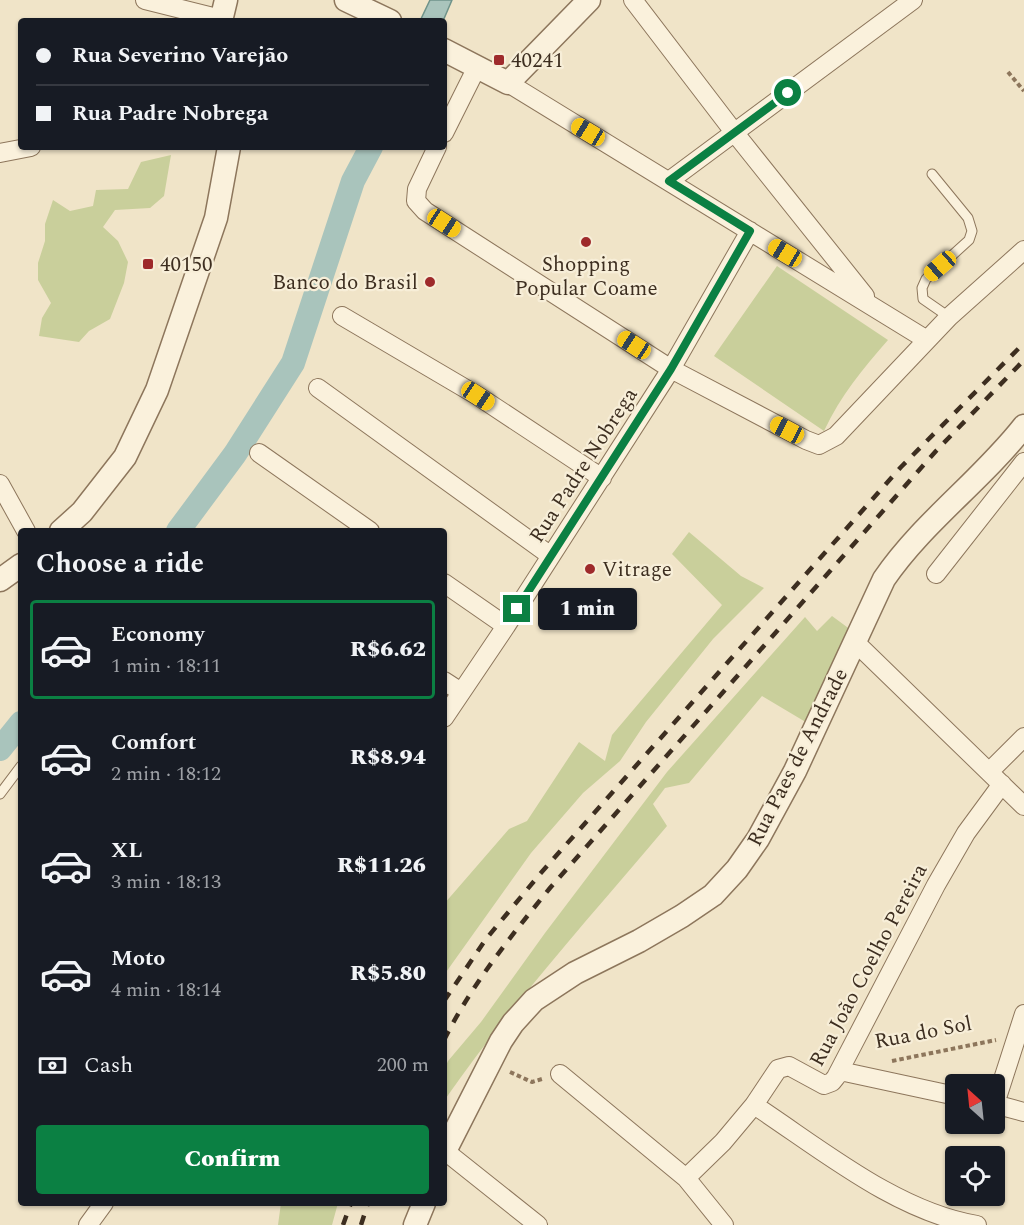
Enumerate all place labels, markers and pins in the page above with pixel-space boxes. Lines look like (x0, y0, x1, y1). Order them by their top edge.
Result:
place label: 40241 (511, 45, 564, 77)
marker: 40241 (492, 53, 506, 67)
marker: Shopping Popular Coame (579, 235, 593, 249)
place label: 40150 (160, 249, 213, 281)
place label: Shopping Popular Coame (514, 249, 658, 305)
marker: 40150 (141, 257, 155, 271)
place label: Banco do Brasil (272, 267, 418, 299)
marker: Banco do Brasil (423, 275, 437, 289)
place label: Vitrage (602, 554, 672, 586)
marker: Vitrage (583, 562, 597, 576)

